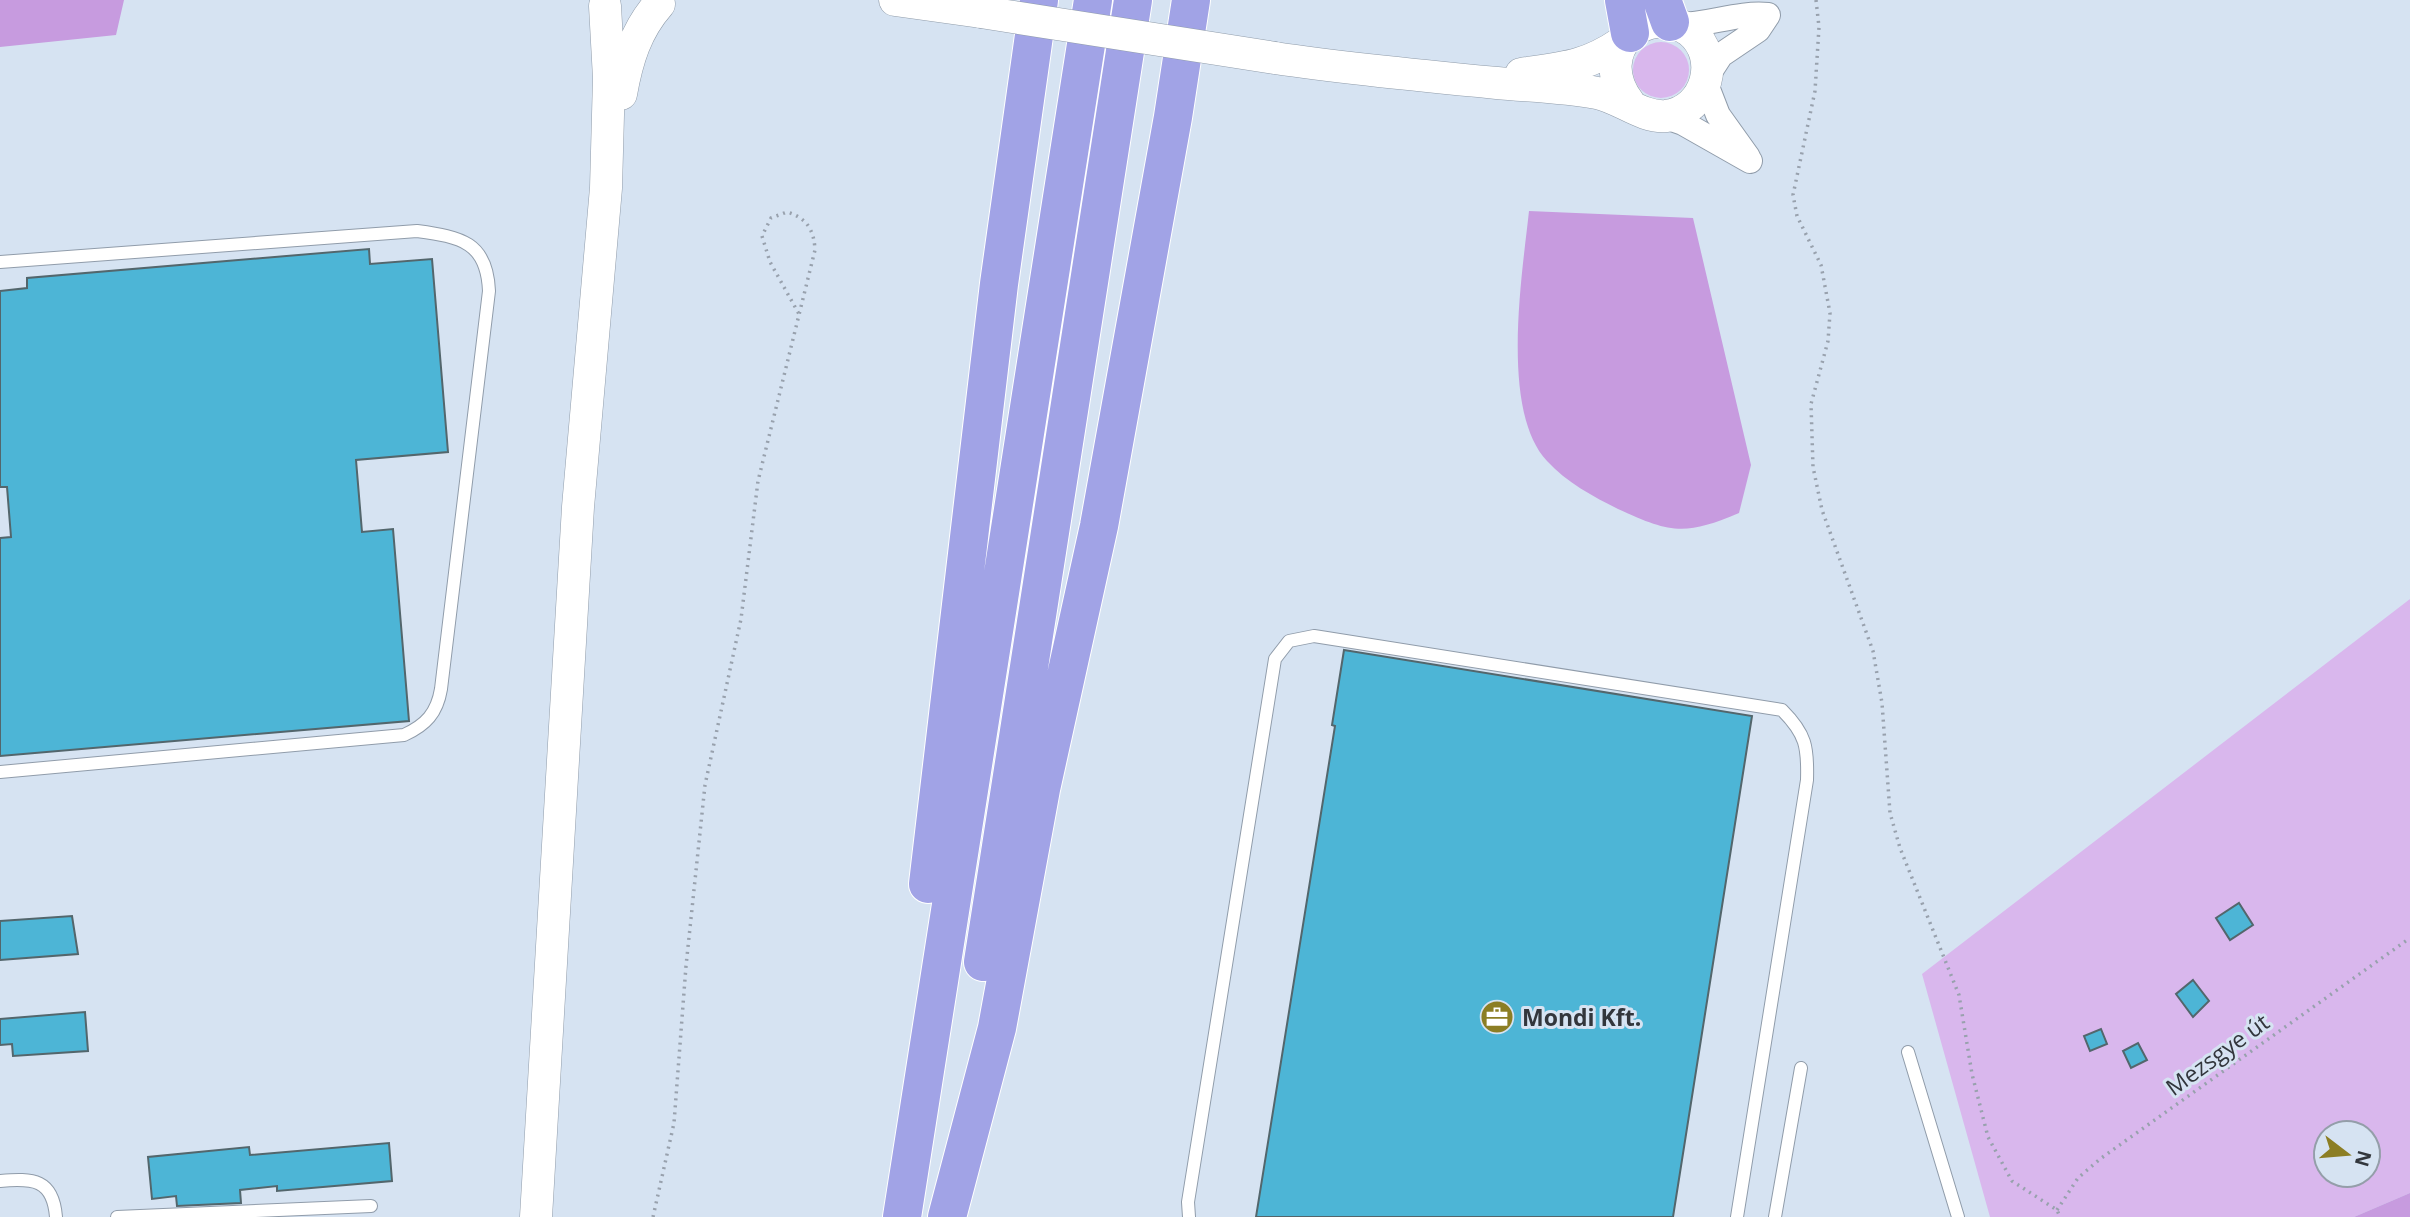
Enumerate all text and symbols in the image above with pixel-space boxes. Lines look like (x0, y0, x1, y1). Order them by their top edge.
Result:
office icon: Mondi Kft. (1478, 998, 1516, 1036)
place label: Mondi Kft. (1522, 1001, 1641, 1033)
street label: Mezsgye út (2159, 1006, 2275, 1102)
north arrow (2312, 1119, 2382, 1189)
text: N (2349, 1148, 2378, 1170)

